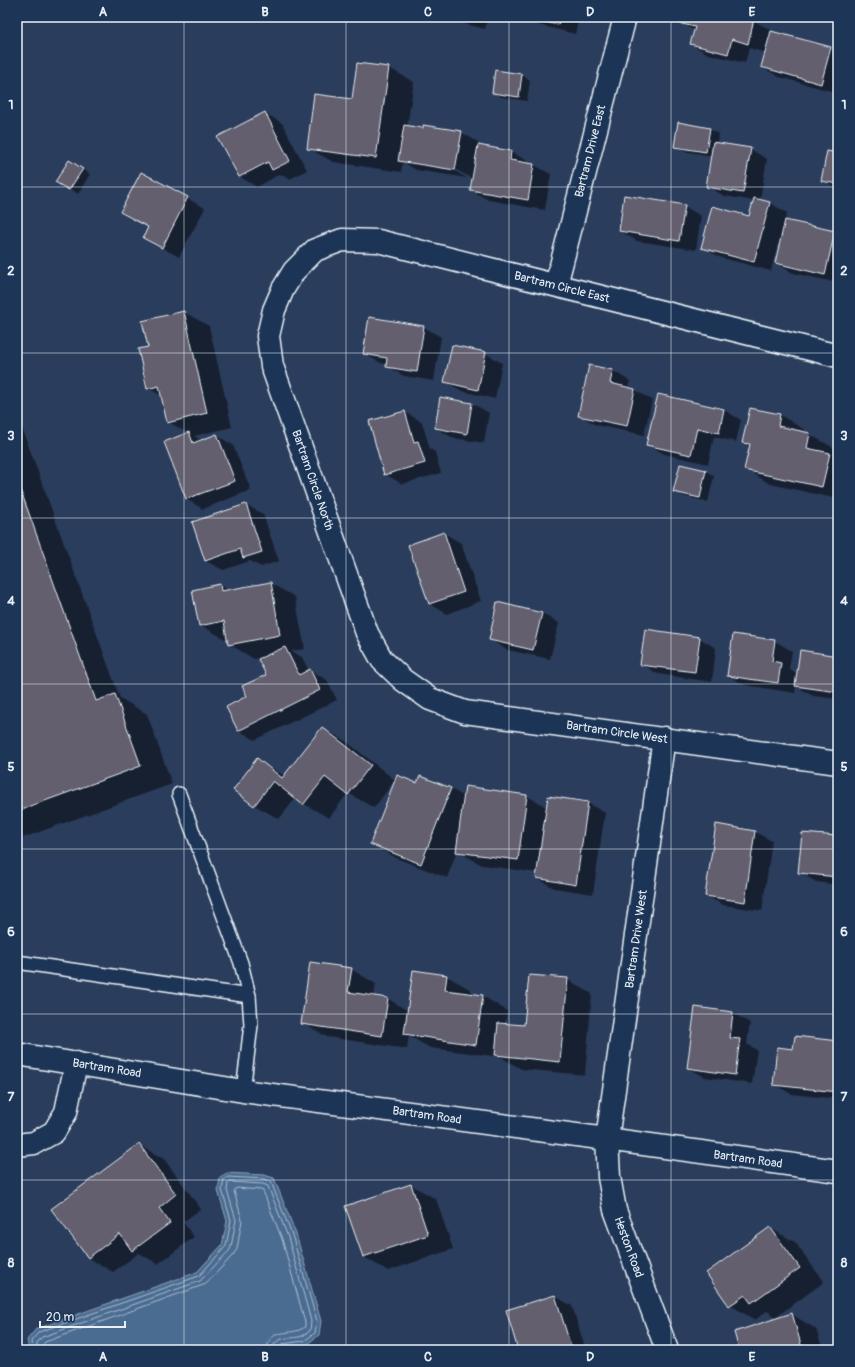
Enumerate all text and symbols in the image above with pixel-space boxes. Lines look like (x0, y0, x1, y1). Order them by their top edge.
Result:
text: A (99, 4, 108, 20)
text: B (261, 4, 269, 20)
text: C (424, 4, 432, 20)
text: D (586, 4, 594, 20)
text: E (749, 4, 756, 20)
text: 1 (8, 97, 14, 113)
text: 1 (841, 97, 847, 113)
street label: Bartram Drive East (572, 103, 609, 199)
text: 2 (7, 263, 15, 279)
text: 2 (840, 263, 848, 279)
street label: Bartram Circle East (513, 268, 611, 307)
text: 3 (7, 428, 15, 444)
street label: Bartram Circle North (288, 428, 337, 533)
text: 3 (840, 428, 848, 444)
text: 4 (7, 593, 15, 609)
text: 4 (840, 593, 848, 609)
street label: Bartram Circle West (565, 718, 669, 747)
text: 5 (7, 759, 15, 775)
text: 5 (840, 759, 848, 775)
street label: Bartram Drive West (622, 889, 651, 989)
text: 6 (7, 924, 15, 940)
text: 6 (840, 924, 848, 940)
street label: Bartram Road (71, 1056, 143, 1081)
text: 7 (8, 1089, 15, 1105)
text: 7 (841, 1089, 848, 1105)
street label: Bartram Road (391, 1103, 462, 1128)
street label: Bartram Road (712, 1147, 783, 1172)
street label: Heston Road (611, 1215, 647, 1280)
text: 8 (8, 1255, 15, 1271)
text: 8 (841, 1255, 848, 1271)
scale bar (40, 1303, 125, 1329)
text: 20 m (46, 1310, 75, 1325)
text: A (99, 1349, 108, 1365)
text: B (261, 1349, 269, 1365)
text: C (424, 1349, 432, 1365)
text: D (586, 1349, 594, 1365)
text: E (749, 1349, 756, 1365)

